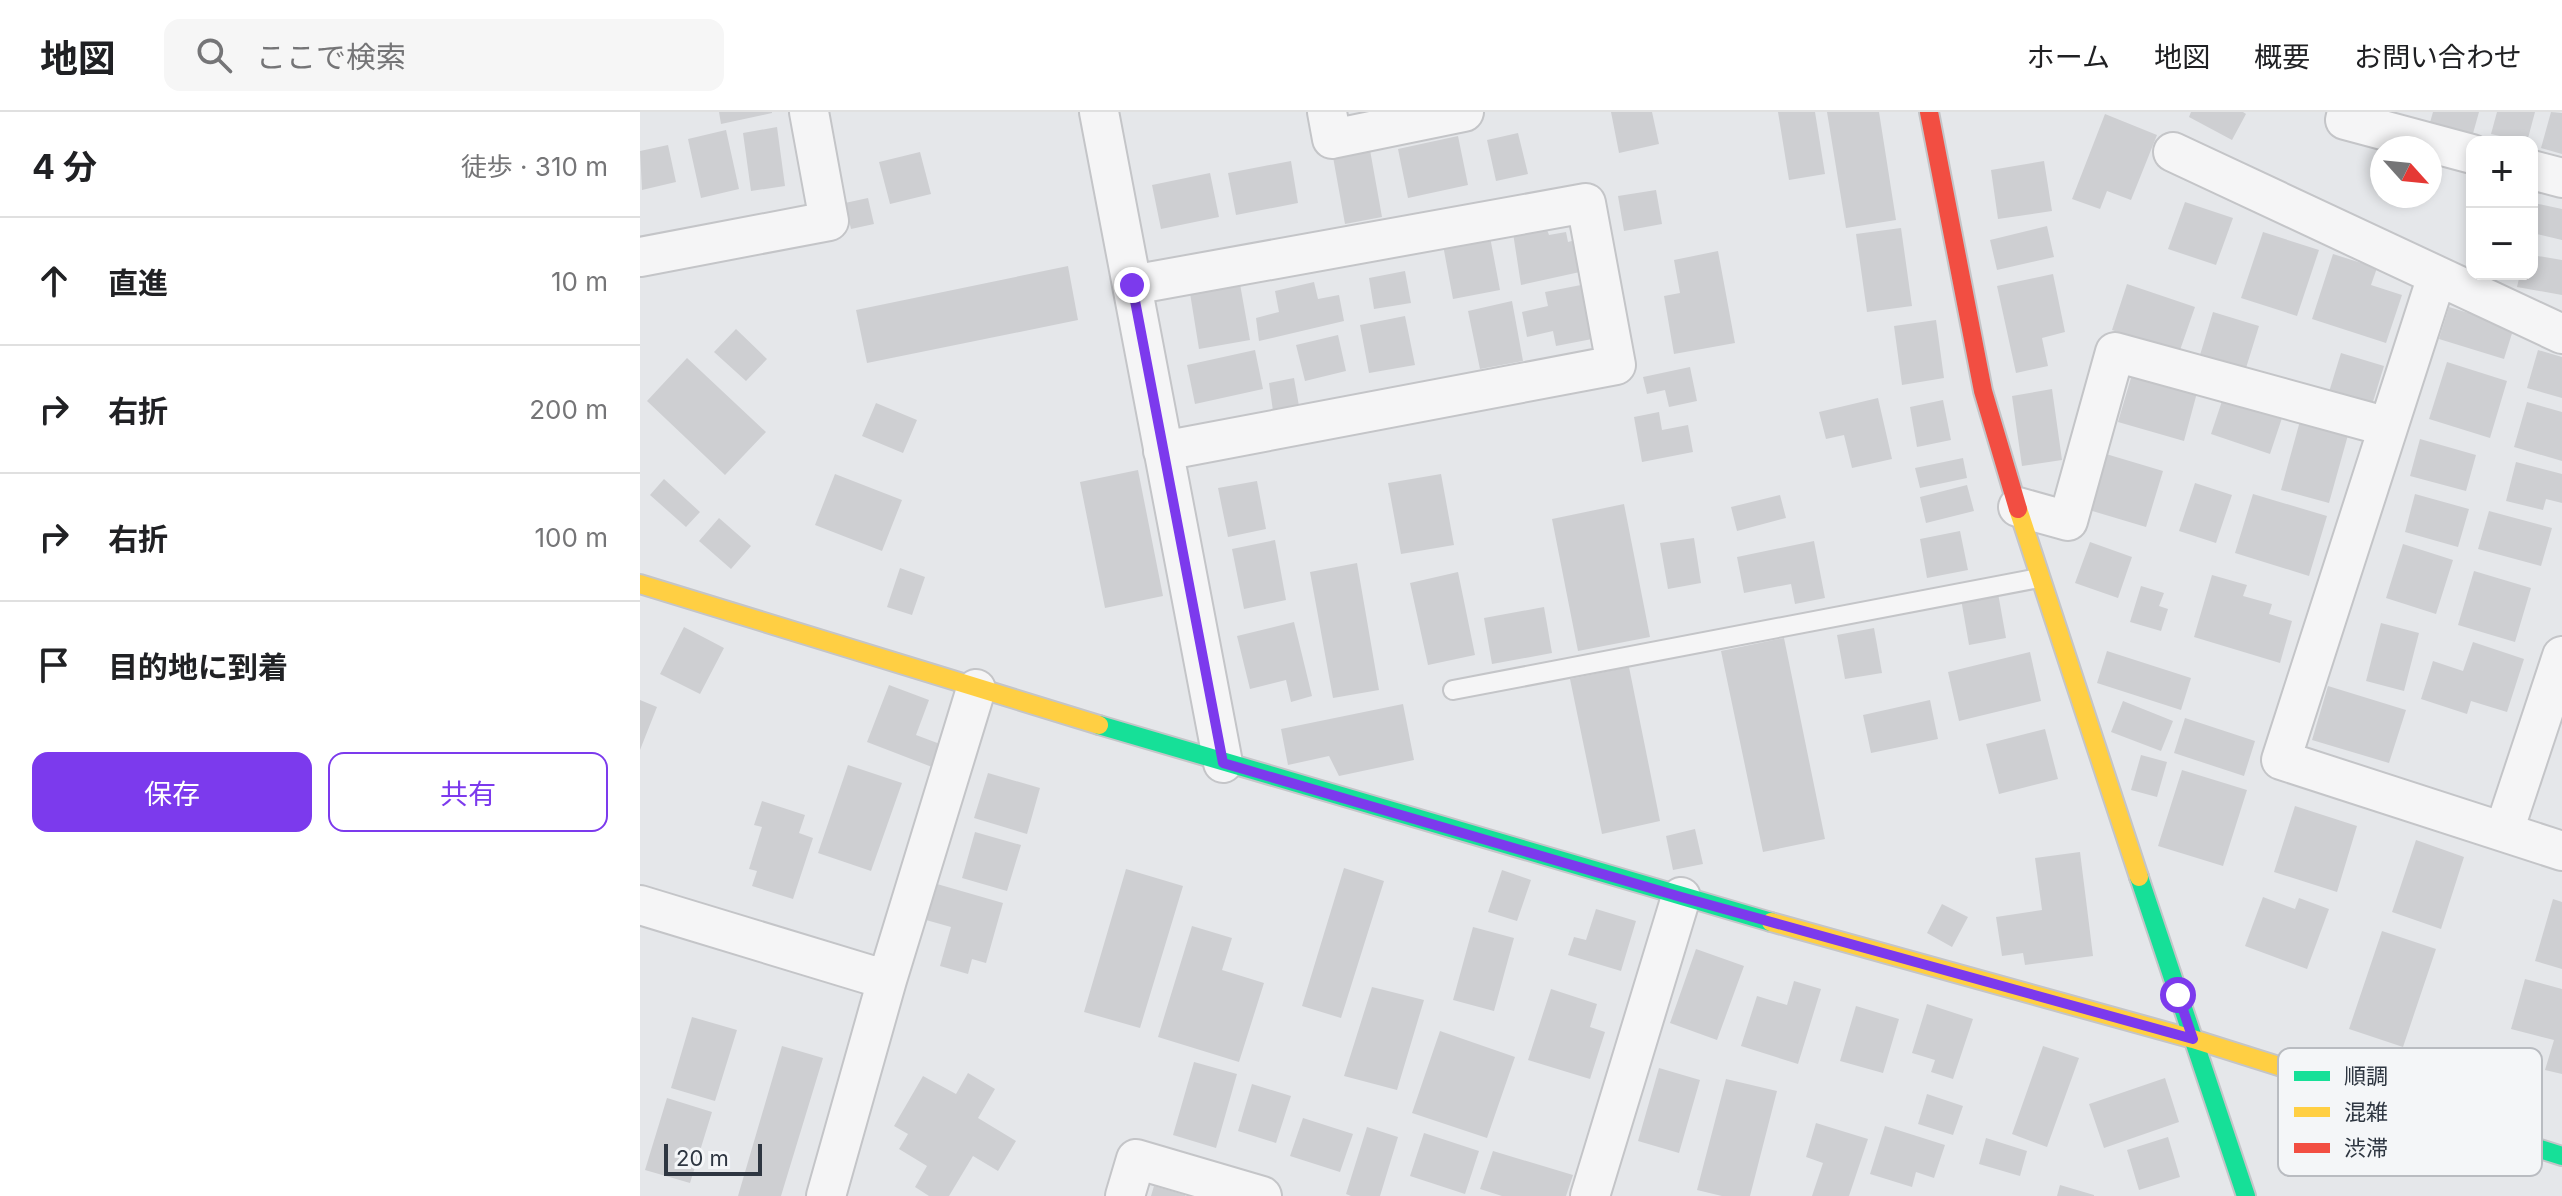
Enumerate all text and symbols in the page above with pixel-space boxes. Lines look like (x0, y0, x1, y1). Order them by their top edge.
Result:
search box (164, 19, 724, 91)
icon: search (192, 33, 236, 77)
text: 地図 (40, 35, 116, 81)
text: ここで検索 (256, 39, 406, 75)
text: ホーム (2027, 40, 2110, 74)
text: 地図 (2154, 40, 2210, 74)
text: 概要 (2254, 40, 2310, 74)
text: お問い合わせ (2354, 40, 2522, 74)
north arrow (2370, 136, 2442, 208)
map controls (2466, 136, 2538, 280)
button: + (2466, 136, 2538, 208)
text: 4 分 (32, 146, 97, 187)
text: 徒歩 · 310 m (461, 151, 608, 182)
button: − (2466, 208, 2538, 280)
icon: ahead (32, 259, 76, 303)
text: 直進 (108, 265, 168, 301)
text: 10 m (551, 266, 608, 297)
route end (1114, 267, 1150, 303)
icon: right (32, 387, 76, 431)
text: 右折 (108, 393, 168, 429)
text: 200 m (529, 394, 608, 425)
icon: right (32, 515, 76, 559)
text: 右折 (108, 521, 168, 557)
text: 100 m (535, 522, 608, 553)
icon: arrive (32, 643, 76, 687)
text: 目的地に到着 (108, 649, 288, 685)
button: 保存 (32, 752, 312, 832)
button: 共有 (328, 752, 608, 832)
route start (2160, 977, 2196, 1013)
legend (2278, 1048, 2542, 1176)
text: 順調 (2344, 1063, 2388, 1089)
text: 混雑 (2344, 1099, 2388, 1125)
text: 渋滞 (2344, 1135, 2388, 1161)
scale bar (664, 1140, 762, 1176)
text: 20 m (676, 1145, 729, 1171)

